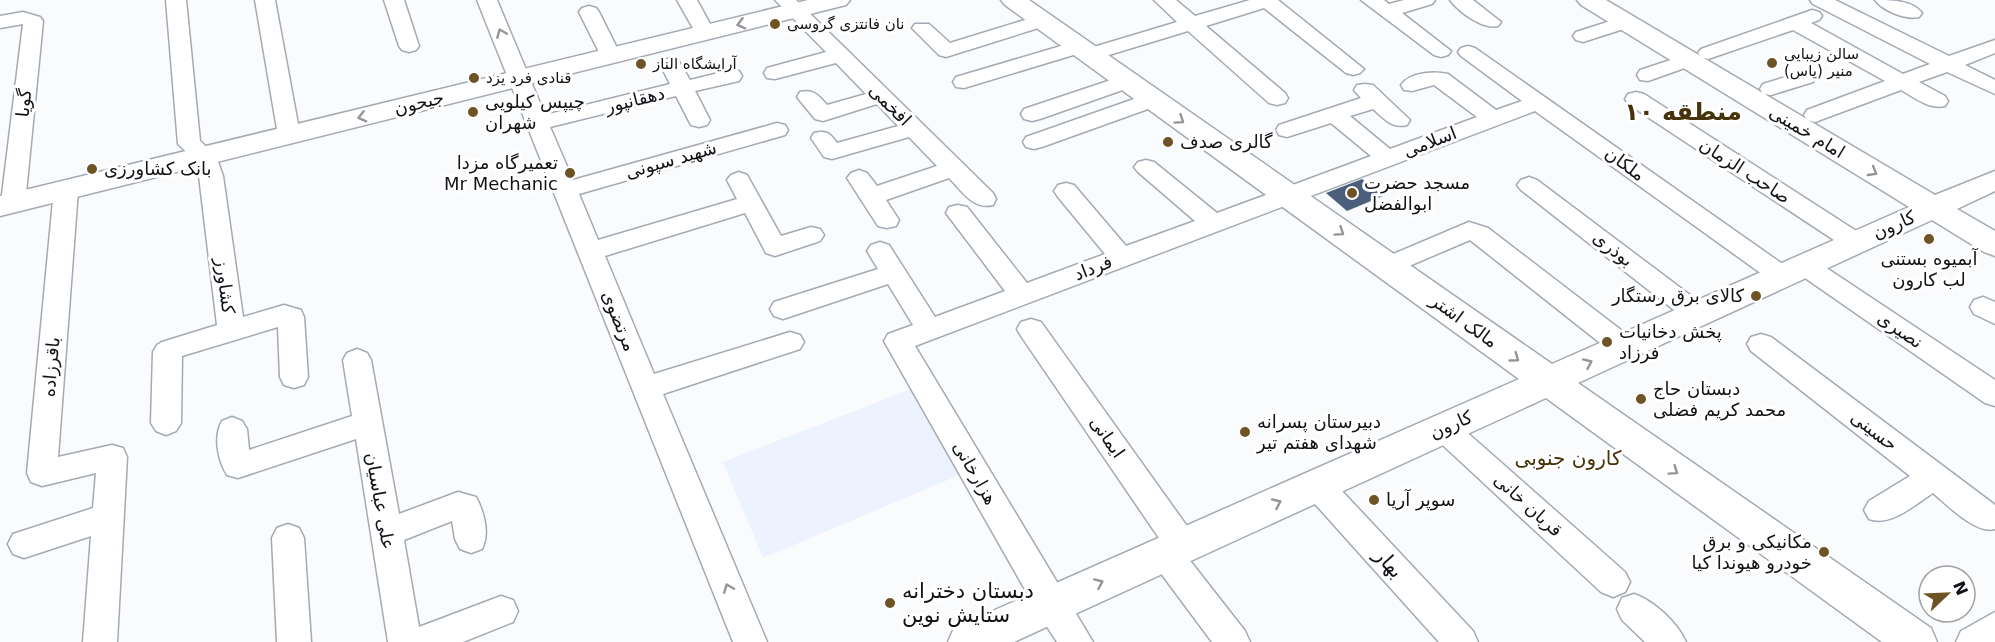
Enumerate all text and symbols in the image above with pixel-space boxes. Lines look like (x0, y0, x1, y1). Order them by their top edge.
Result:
place label: نان فانتزی گروسی (787, 15, 905, 33)
one-way arrow (736, 16, 746, 29)
marker: نان فانتزی گروسی (768, 17, 782, 31)
one-way arrow (496, 28, 508, 39)
place label: سالن زیبایی منیر (یاس) (1784, 45, 1859, 80)
place label: آرایشگاه الناز (652, 55, 738, 73)
marker: سالن زیبایی منیر (یاس) (1765, 56, 1779, 70)
marker: آرایشگاه الناز (634, 57, 648, 71)
place label: قنادی فرد یزد (486, 69, 571, 87)
marker: قنادی فرد یزد (467, 71, 481, 85)
street label: افخمی (865, 79, 916, 130)
street label: دهقانپور (602, 82, 667, 118)
street label: جیحون (392, 86, 446, 120)
street label: گویا (12, 87, 36, 118)
place label: چیپس کیلویی شهران (485, 91, 585, 134)
district label: منطقه ۱۰ (1624, 98, 1742, 126)
street label: امام خمینی (1766, 101, 1849, 162)
marker: چیپس کیلویی شهران (466, 105, 480, 119)
one-way arrow (357, 110, 367, 123)
one-way arrow (1173, 113, 1184, 124)
street label: اسلامی (1400, 122, 1459, 161)
place label: گالری صدف (1180, 131, 1273, 153)
street label: صاحب الزمان (1695, 133, 1795, 209)
marker: گالری صدف (1161, 135, 1175, 149)
street label: شهید سپونی (623, 136, 719, 184)
street label: ملکان (1601, 142, 1649, 185)
place label: تعمیرگاه مزدا Mr Mechanic (444, 152, 558, 194)
place label: بانک کشاورزی (104, 158, 212, 180)
marker: بانک کشاورزی (85, 162, 99, 176)
one-way arrow (1867, 164, 1877, 176)
marker: تعمیرگاه مزدا Mr Mechanic (563, 166, 577, 180)
place label: مسجد حضرت ابوالفضل (1364, 172, 1470, 215)
marker: مسجد حضرت ابوالفضل (1345, 186, 1359, 200)
street label: کارون (1869, 206, 1919, 244)
one-way arrow (1333, 225, 1344, 236)
street label: بوذری (1588, 226, 1638, 272)
marker: آبمیوه بستنی لب کارون (1922, 232, 1936, 246)
place label: آبمیوه بستنی لب کارون (1880, 247, 1979, 291)
street label: فرداد (1071, 251, 1115, 285)
street label: کشاورز (211, 256, 239, 316)
place label: کالای برق رستگار (1611, 285, 1744, 307)
street label: مرتضوی (597, 287, 641, 355)
street label: مالک اشتر (1425, 289, 1502, 353)
marker: کالای برق رستگار (1749, 289, 1763, 303)
street label: نصیری (1873, 307, 1927, 353)
place label: پخش دخانیات فرزاد (1619, 321, 1722, 364)
marker: پخش دخانیات فرزاد (1600, 335, 1614, 349)
street label: باقرزاده (37, 336, 65, 398)
one-way arrow (1508, 351, 1519, 362)
one-way arrow (1582, 358, 1593, 370)
place label: دبستان حاج محمد کریم فضلی (1653, 378, 1786, 421)
marker: دبستان حاج محمد کریم فضلی (1634, 392, 1648, 406)
street label: کارون (1426, 406, 1476, 444)
street label: حسینی (1847, 406, 1902, 455)
place label: دبیرستان پسرانه شهدای هفتم تیر (1256, 411, 1381, 454)
street label: ایمانی (1086, 412, 1129, 462)
marker: دبیرستان پسرانه شهدای هفتم تیر (1238, 425, 1252, 439)
street label: هزارخانی (948, 437, 1002, 509)
district label: کارون جنوبی (1515, 446, 1622, 470)
street label: علی عباسیان (362, 451, 399, 551)
one-way arrow (1667, 464, 1678, 475)
street label: قربان خانی (1489, 469, 1567, 541)
place label: سوپر آریا (1386, 488, 1455, 511)
marker: سوپر آریا (1367, 493, 1381, 507)
one-way arrow (1270, 499, 1281, 511)
place label: مکانیکی و برق خودرو هیوندا کیا (1692, 531, 1812, 574)
street label: بهار (1369, 542, 1409, 583)
marker: مکانیکی و برق خودرو هیوندا کیا (1817, 545, 1831, 559)
north arrow (1917, 564, 1977, 624)
text: N (1949, 578, 1972, 598)
place label: دبستان دخترانه ستایش نوین (902, 579, 1034, 627)
one-way arrow (1092, 579, 1103, 591)
one-way arrow (723, 583, 735, 594)
marker: دبستان دخترانه ستایش نوین (883, 596, 897, 610)

